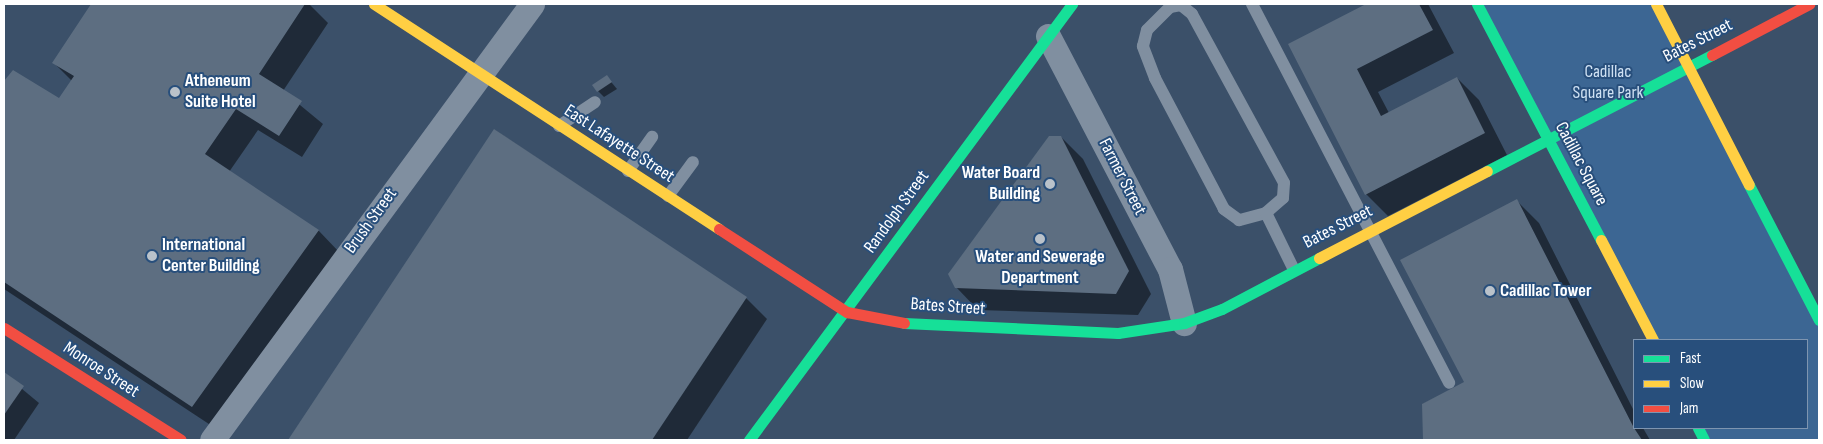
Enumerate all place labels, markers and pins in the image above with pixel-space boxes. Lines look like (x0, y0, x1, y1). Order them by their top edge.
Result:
place label: Atheneum Suite Hotel (185, 71, 256, 114)
marker: Atheneum Suite Hotel (169, 86, 181, 98)
place label: Water Board Building (962, 163, 1040, 205)
marker: Water Board Building (1044, 178, 1056, 190)
marker: Water and Sewerage Department (1034, 233, 1046, 245)
place label: International Center Building (162, 235, 260, 278)
place label: Water and Sewerage Department (975, 247, 1105, 290)
marker: International Center Building (146, 250, 158, 262)
place label: Cadillac Tower (1500, 280, 1592, 302)
marker: Cadillac Tower (1484, 285, 1496, 297)

